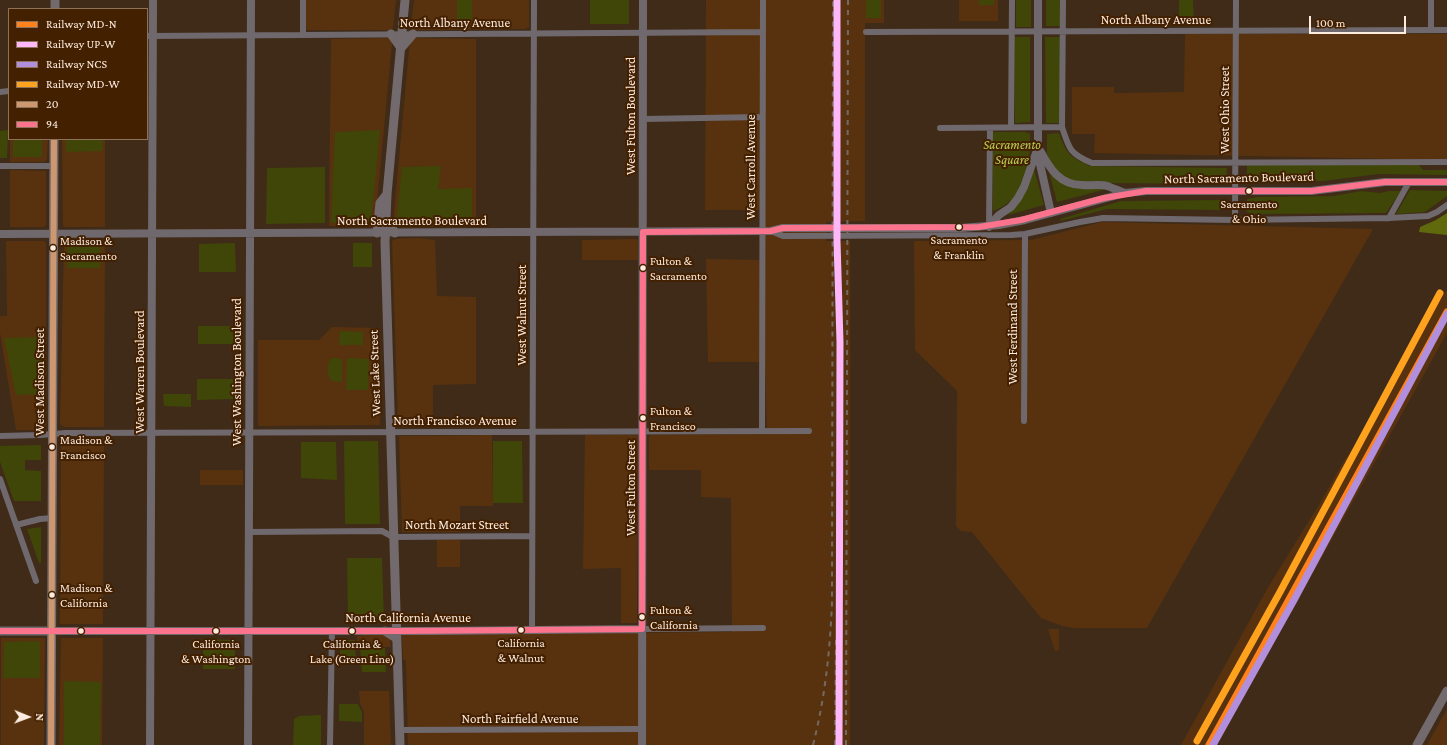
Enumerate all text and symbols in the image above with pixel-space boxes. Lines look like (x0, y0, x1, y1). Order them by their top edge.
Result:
legend (8, 8, 148, 140)
scale bar (1311, 8, 1408, 34)
street label: North Albany Avenue (1101, 12, 1211, 28)
street label: North Albany Avenue (400, 15, 510, 31)
text: 100 m (1316, 16, 1345, 30)
text: Railway MD-N (46, 17, 117, 31)
text: Railway UP-W (46, 37, 115, 51)
text: Railway NCS (46, 57, 107, 71)
street label: West Fulton Boulevard (623, 57, 639, 175)
street label: West Ohio Street (1217, 66, 1233, 154)
text: Railway MD-W (46, 77, 120, 91)
text: 20 (46, 97, 59, 111)
street label: West Carroll Avenue (743, 114, 759, 220)
text: 94 (46, 117, 58, 131)
park label: Sacramento Square (983, 137, 1041, 168)
street label: North Sacramento Boulevard (1164, 169, 1314, 187)
marker: Sacramento & Ohio (1244, 186, 1254, 196)
place label: Sacramento & Ohio (1221, 197, 1277, 225)
street label: North Sacramento Boulevard (337, 213, 487, 229)
marker: Sacramento & Franklin (954, 222, 964, 232)
place label: Sacramento & Franklin (931, 233, 987, 261)
place label: Madison & Sacramento (60, 234, 117, 262)
marker: Madison & Sacramento (48, 243, 58, 253)
place label: Fulton & Sacramento (650, 254, 707, 282)
marker: Fulton & Sacramento (638, 263, 648, 273)
street label: West Walnut Street (514, 265, 530, 365)
street label: West Ferdinand Street (1005, 269, 1021, 385)
street label: West Washington Boulevard (229, 298, 245, 446)
street label: West Warren Boulevard (132, 310, 148, 434)
street label: West Madison Street (32, 328, 48, 436)
street label: West Lake Street (366, 330, 384, 416)
place label: Fulton & Francisco (650, 404, 696, 432)
street label: North Francisco Avenue (393, 413, 517, 429)
marker: Fulton & Francisco (638, 413, 648, 423)
place label: Madison & Francisco (60, 433, 113, 461)
street label: West Fulton Street (623, 440, 639, 536)
marker: Madison & Francisco (47, 442, 57, 452)
street label: North Mozart Street (405, 517, 509, 533)
place label: Madison & California (60, 581, 113, 609)
marker: Madison & California (47, 590, 57, 600)
place label: Fulton & California (650, 603, 698, 631)
street label: North California Avenue (345, 610, 471, 626)
marker: Fulton & California (637, 612, 647, 622)
marker: California & Walnut (516, 625, 526, 635)
unlabelled marker (76, 626, 86, 636)
marker: California & Washington (211, 626, 221, 636)
marker: California & Lake (Green Line) (347, 626, 357, 636)
place label: California & Walnut (497, 636, 545, 664)
place label: California & Washington (181, 637, 251, 665)
place label: California & Lake (Green Line) (310, 637, 394, 665)
north arrow (8, 697, 48, 737)
street label: North Fairfield Avenue (461, 711, 579, 727)
text: N (34, 713, 46, 721)

